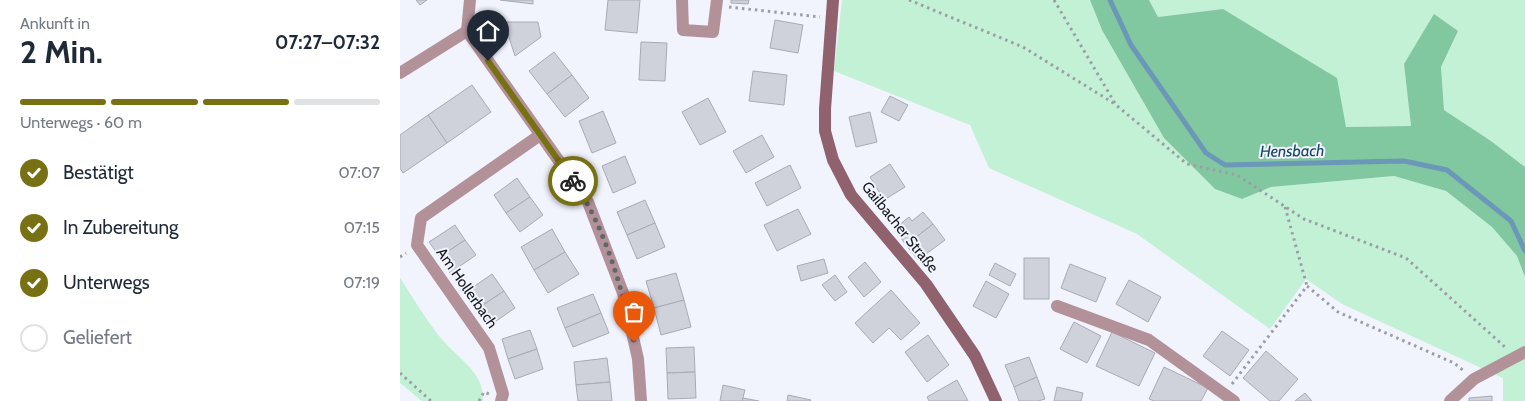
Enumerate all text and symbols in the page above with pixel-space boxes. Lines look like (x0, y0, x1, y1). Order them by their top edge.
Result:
pin (467, 10, 509, 61)
text: Ankunft in (20, 14, 90, 33)
icon: home (474, 17, 502, 45)
text: 07:27–07:32 (275, 31, 380, 54)
text: 2 Min. (20, 32, 103, 71)
text: Unterwegs · 60 m (20, 113, 142, 132)
water label: Hensbach (1260, 141, 1324, 161)
courier (548, 156, 598, 206)
icon: check (20, 159, 48, 187)
text: Bestätigt (63, 161, 134, 184)
text: 07:07 (339, 163, 380, 182)
icon: bike (559, 167, 587, 195)
street label: Gailbacher Straße (858, 178, 942, 276)
icon: check (20, 214, 48, 242)
text: In Zubereitung (63, 216, 179, 239)
text: 07:15 (344, 218, 380, 237)
street label: Am Hollerbach (433, 244, 501, 332)
icon: check (20, 269, 48, 297)
text: Unterwegs (63, 271, 150, 294)
text: 07:19 (343, 273, 380, 292)
pin (613, 291, 655, 342)
icon: bag (620, 298, 648, 326)
text: Geliefert (63, 326, 132, 349)

